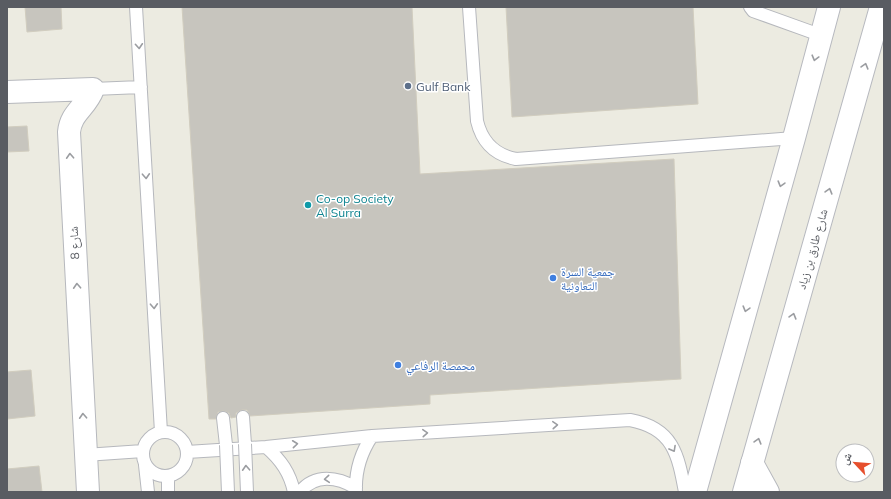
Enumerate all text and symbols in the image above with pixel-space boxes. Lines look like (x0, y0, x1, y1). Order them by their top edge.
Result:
one-way arrow (134, 43, 143, 49)
one-way arrow (811, 55, 819, 61)
one-way arrow (860, 62, 869, 69)
place label: Gulf Bank (416, 79, 471, 94)
marker: Gulf Bank (403, 81, 413, 91)
one-way arrow (65, 153, 74, 159)
one-way arrow (142, 173, 151, 179)
one-way arrow (777, 180, 786, 187)
one-way arrow (824, 188, 833, 195)
place label: Co-op Society Al Surra (316, 191, 394, 220)
marker: Co-op Society Al Surra (303, 200, 313, 210)
street label: شارع طارق بن زياد (793, 207, 832, 291)
street label: شارع 8 (66, 226, 83, 260)
place label: جمعية السرة التعاونية (561, 264, 615, 293)
marker: جمعية السرة التعاونية (548, 273, 558, 283)
one-way arrow (72, 283, 81, 289)
one-way arrow (149, 302, 158, 309)
one-way arrow (742, 305, 751, 312)
one-way arrow (789, 313, 797, 319)
place label: محمصة الرفاعي (406, 358, 475, 376)
marker: محمصة الرفاعي (393, 360, 403, 370)
one-way arrow (79, 413, 88, 419)
one-way arrow (552, 421, 558, 430)
one-way arrow (422, 429, 428, 438)
one-way arrow (753, 438, 762, 445)
one-way arrow (292, 440, 298, 449)
north arrow (835, 443, 875, 483)
one-way arrow (669, 445, 676, 452)
text: ش (837, 450, 856, 467)
one-way arrow (242, 465, 250, 471)
one-way arrow (324, 475, 330, 484)

